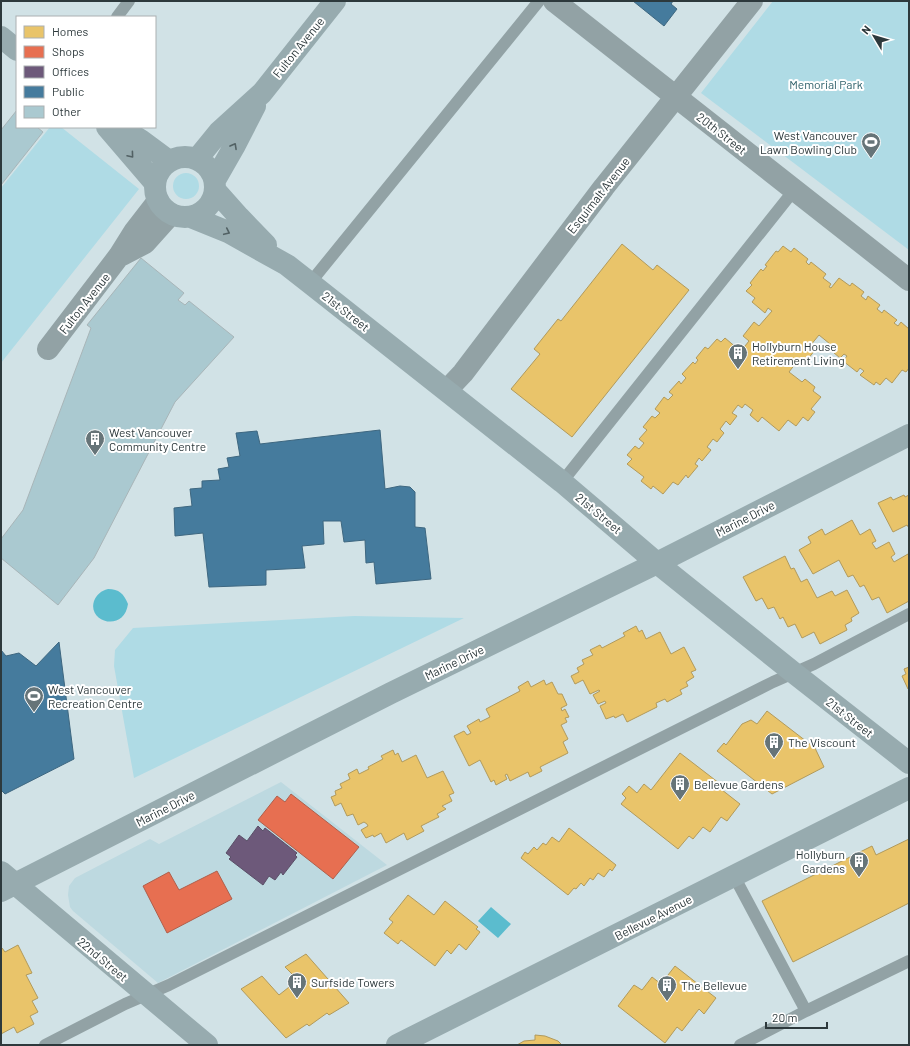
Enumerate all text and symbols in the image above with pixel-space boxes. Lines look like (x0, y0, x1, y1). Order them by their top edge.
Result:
street label: Fulton Avenue (269, 14, 327, 80)
legend (16, 16, 156, 128)
north arrow (854, 16, 894, 56)
text: N (858, 23, 873, 36)
text: Homes (52, 24, 89, 38)
text: Shops (52, 44, 85, 58)
text: Offices (52, 64, 89, 78)
park label: Memorial Park (789, 77, 863, 91)
text: Public (52, 84, 84, 98)
text: Other (52, 104, 82, 118)
street label: 20th Street (694, 109, 750, 157)
place label: West Vancouver Lawn Bowling Club (760, 128, 858, 156)
sports icon: West Vancouver Lawn Bowling Club (860, 131, 882, 159)
one-way arrow (230, 143, 237, 150)
one-way arrow (127, 150, 134, 158)
street label: Esquimalt Avenue (564, 154, 632, 236)
one-way arrow (223, 227, 230, 235)
street label: Fulton Avenue (56, 270, 112, 336)
street label: 21st Street (320, 288, 372, 334)
place label: Hollyburn House Retirement Living (752, 339, 845, 367)
building icon: Hollyburn House Retirement Living (727, 342, 749, 370)
place label: West Vancouver Community Centre (109, 425, 206, 453)
building icon: West Vancouver Community Centre (84, 428, 106, 456)
street label: 21st Street (573, 490, 625, 536)
street label: Marine Drive (713, 497, 777, 539)
street label: Marine Drive (422, 642, 486, 682)
place label: West Vancouver Recreation Centre (48, 682, 143, 710)
sports icon: West Vancouver Recreation Centre (23, 685, 45, 713)
street label: 21st Street (824, 694, 876, 740)
building icon: The Viscount (763, 731, 785, 759)
place label: The Viscount (788, 735, 856, 749)
building icon: Bellevue Gardens (669, 773, 691, 801)
place label: Bellevue Gardens (694, 777, 784, 791)
street label: Marine Drive (133, 787, 197, 829)
place label: Hollyburn Gardens (796, 847, 845, 875)
building icon: Hollyburn Gardens (848, 850, 870, 878)
street label: Bellevue Avenue (612, 892, 694, 942)
street label: 22nd Street (75, 934, 131, 984)
building icon: Surfside Towers (286, 971, 308, 999)
building icon: The Bellevue (656, 974, 678, 1002)
place label: Surfside Towers (311, 975, 395, 989)
place label: The Bellevue (681, 978, 747, 992)
scale bar (766, 1004, 827, 1030)
text: 20 m (772, 1010, 798, 1024)

